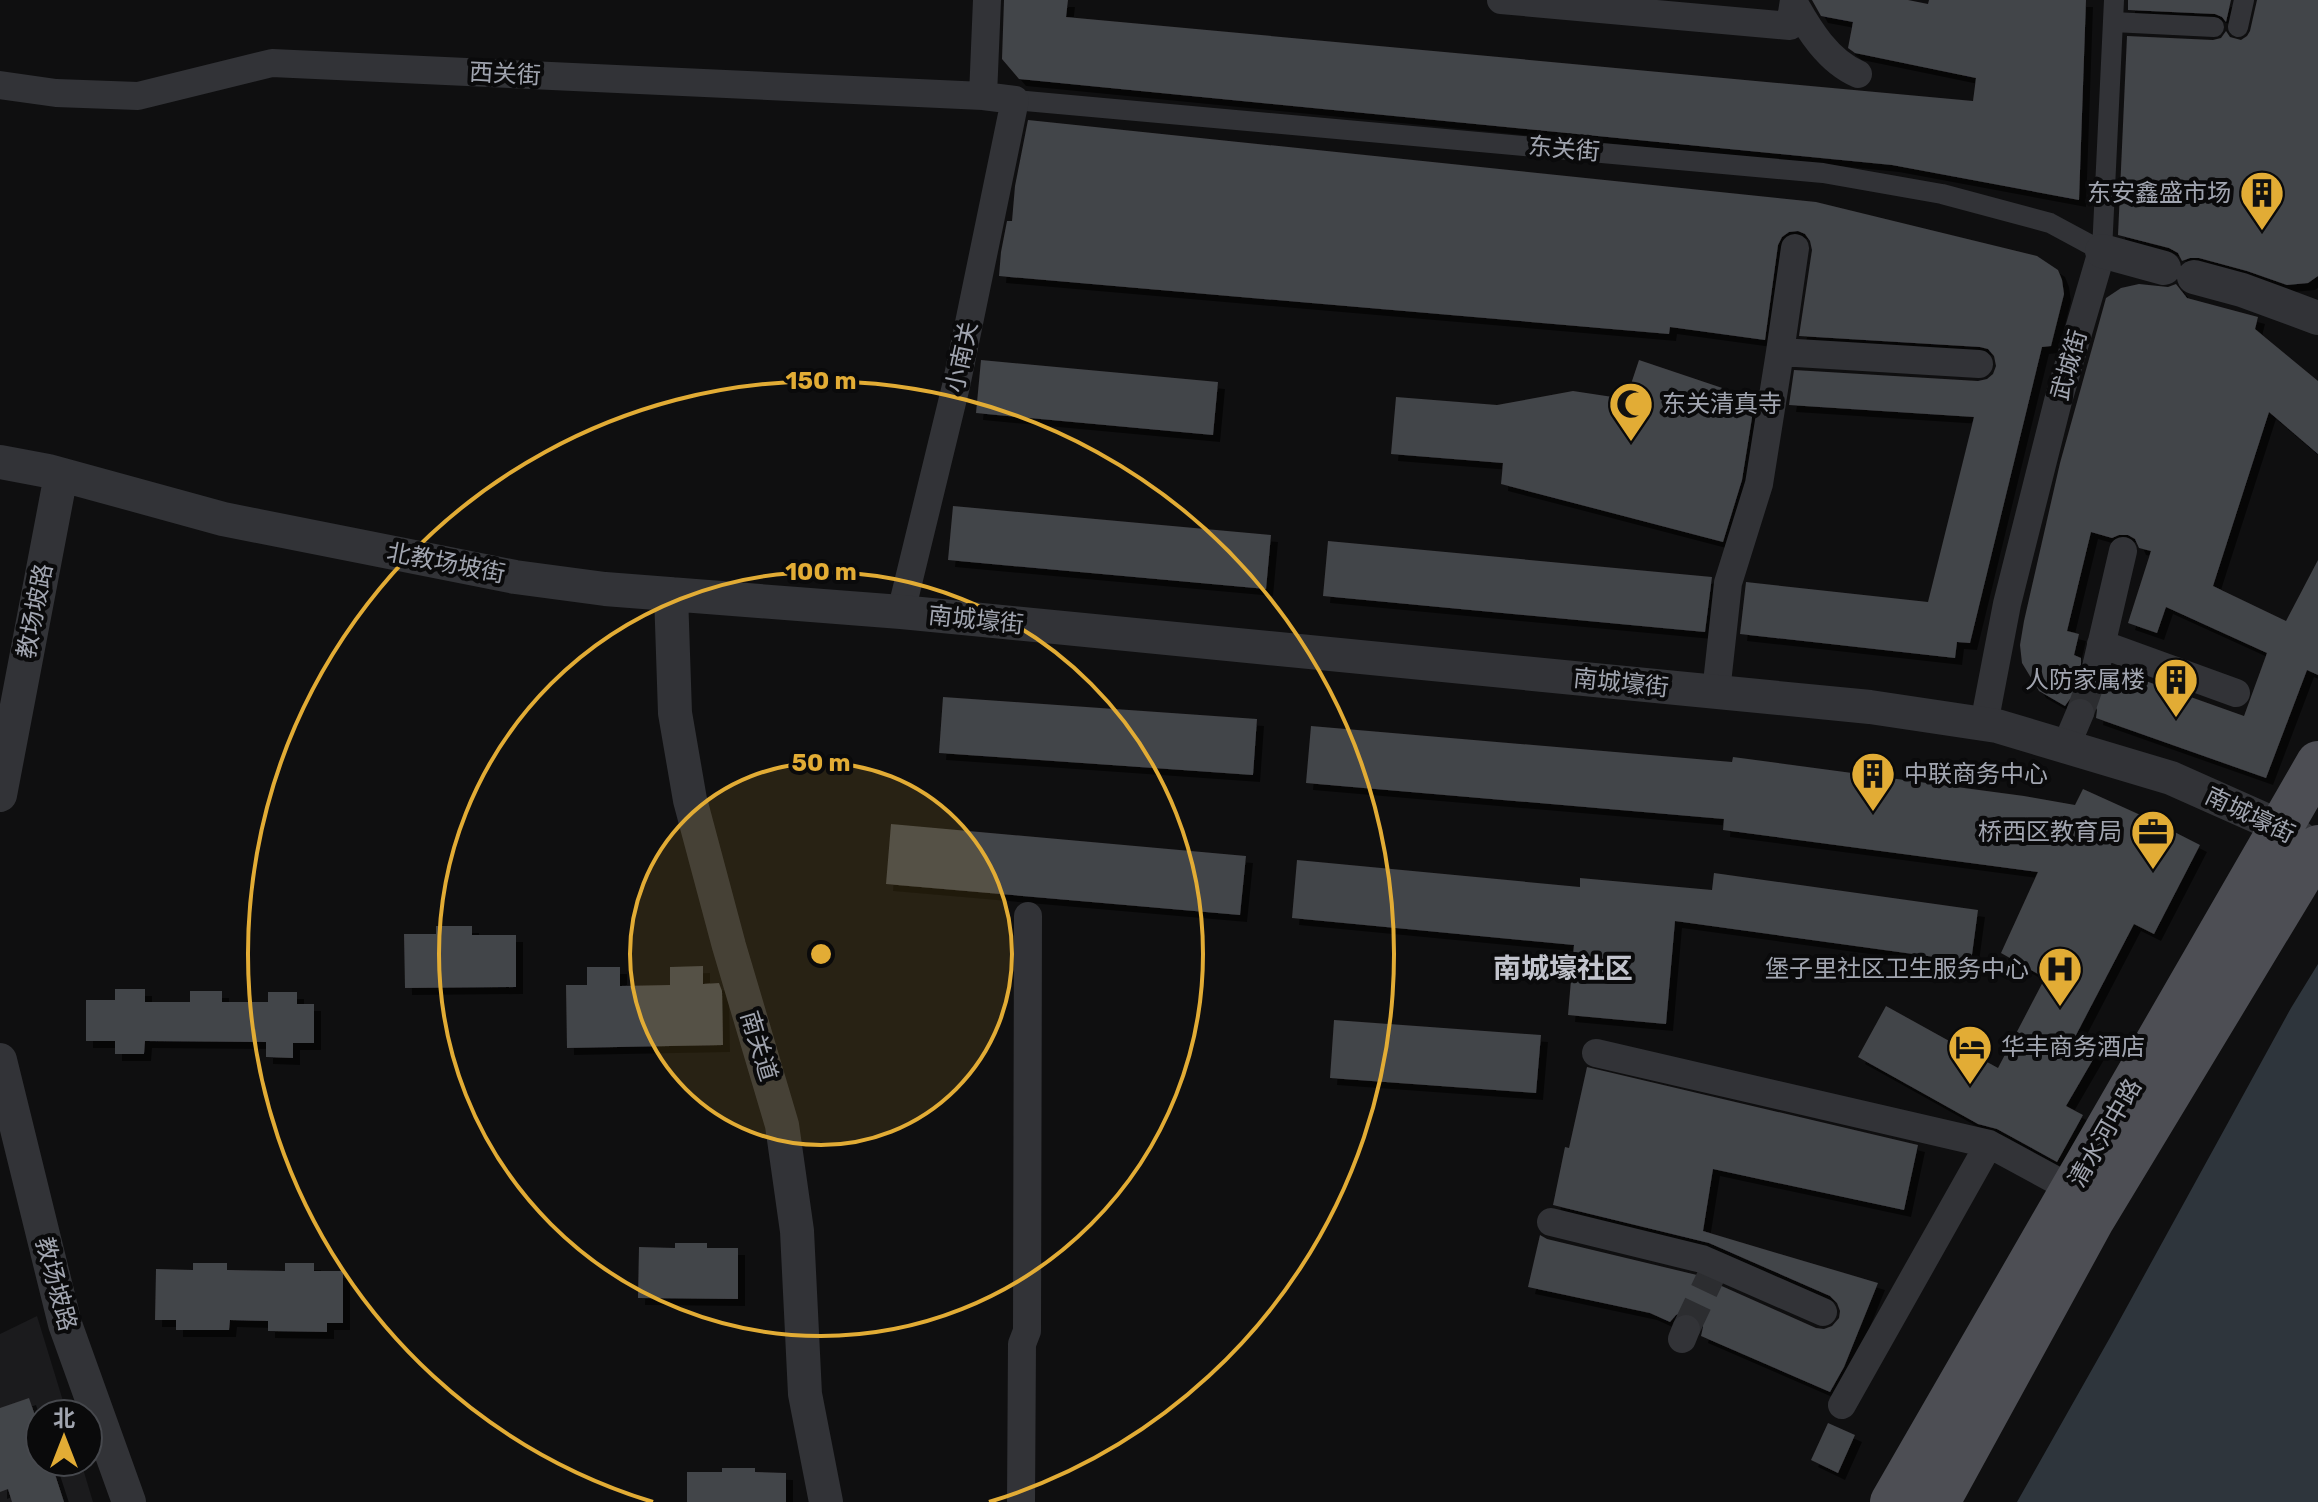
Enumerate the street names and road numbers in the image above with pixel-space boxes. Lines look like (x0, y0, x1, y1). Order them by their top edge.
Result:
street label: 西关街 (468, 58, 542, 90)
street label: 东关街 (1527, 132, 1601, 166)
street label: 小南关 (941, 319, 983, 395)
street label: 武城街 (2046, 327, 2092, 403)
street label: 北教场坡街 (384, 538, 508, 588)
street label: 教场坡路 (12, 561, 58, 661)
street label: 南城壕街 (927, 601, 1025, 639)
street label: 南城壕街 (1572, 664, 1670, 702)
street label: 南城壕街 (2201, 781, 2299, 849)
street label: 南关道 (735, 1007, 783, 1085)
street label: 清水河中路 (2063, 1074, 2147, 1192)
street label: 教场坡路 (30, 1234, 82, 1334)

